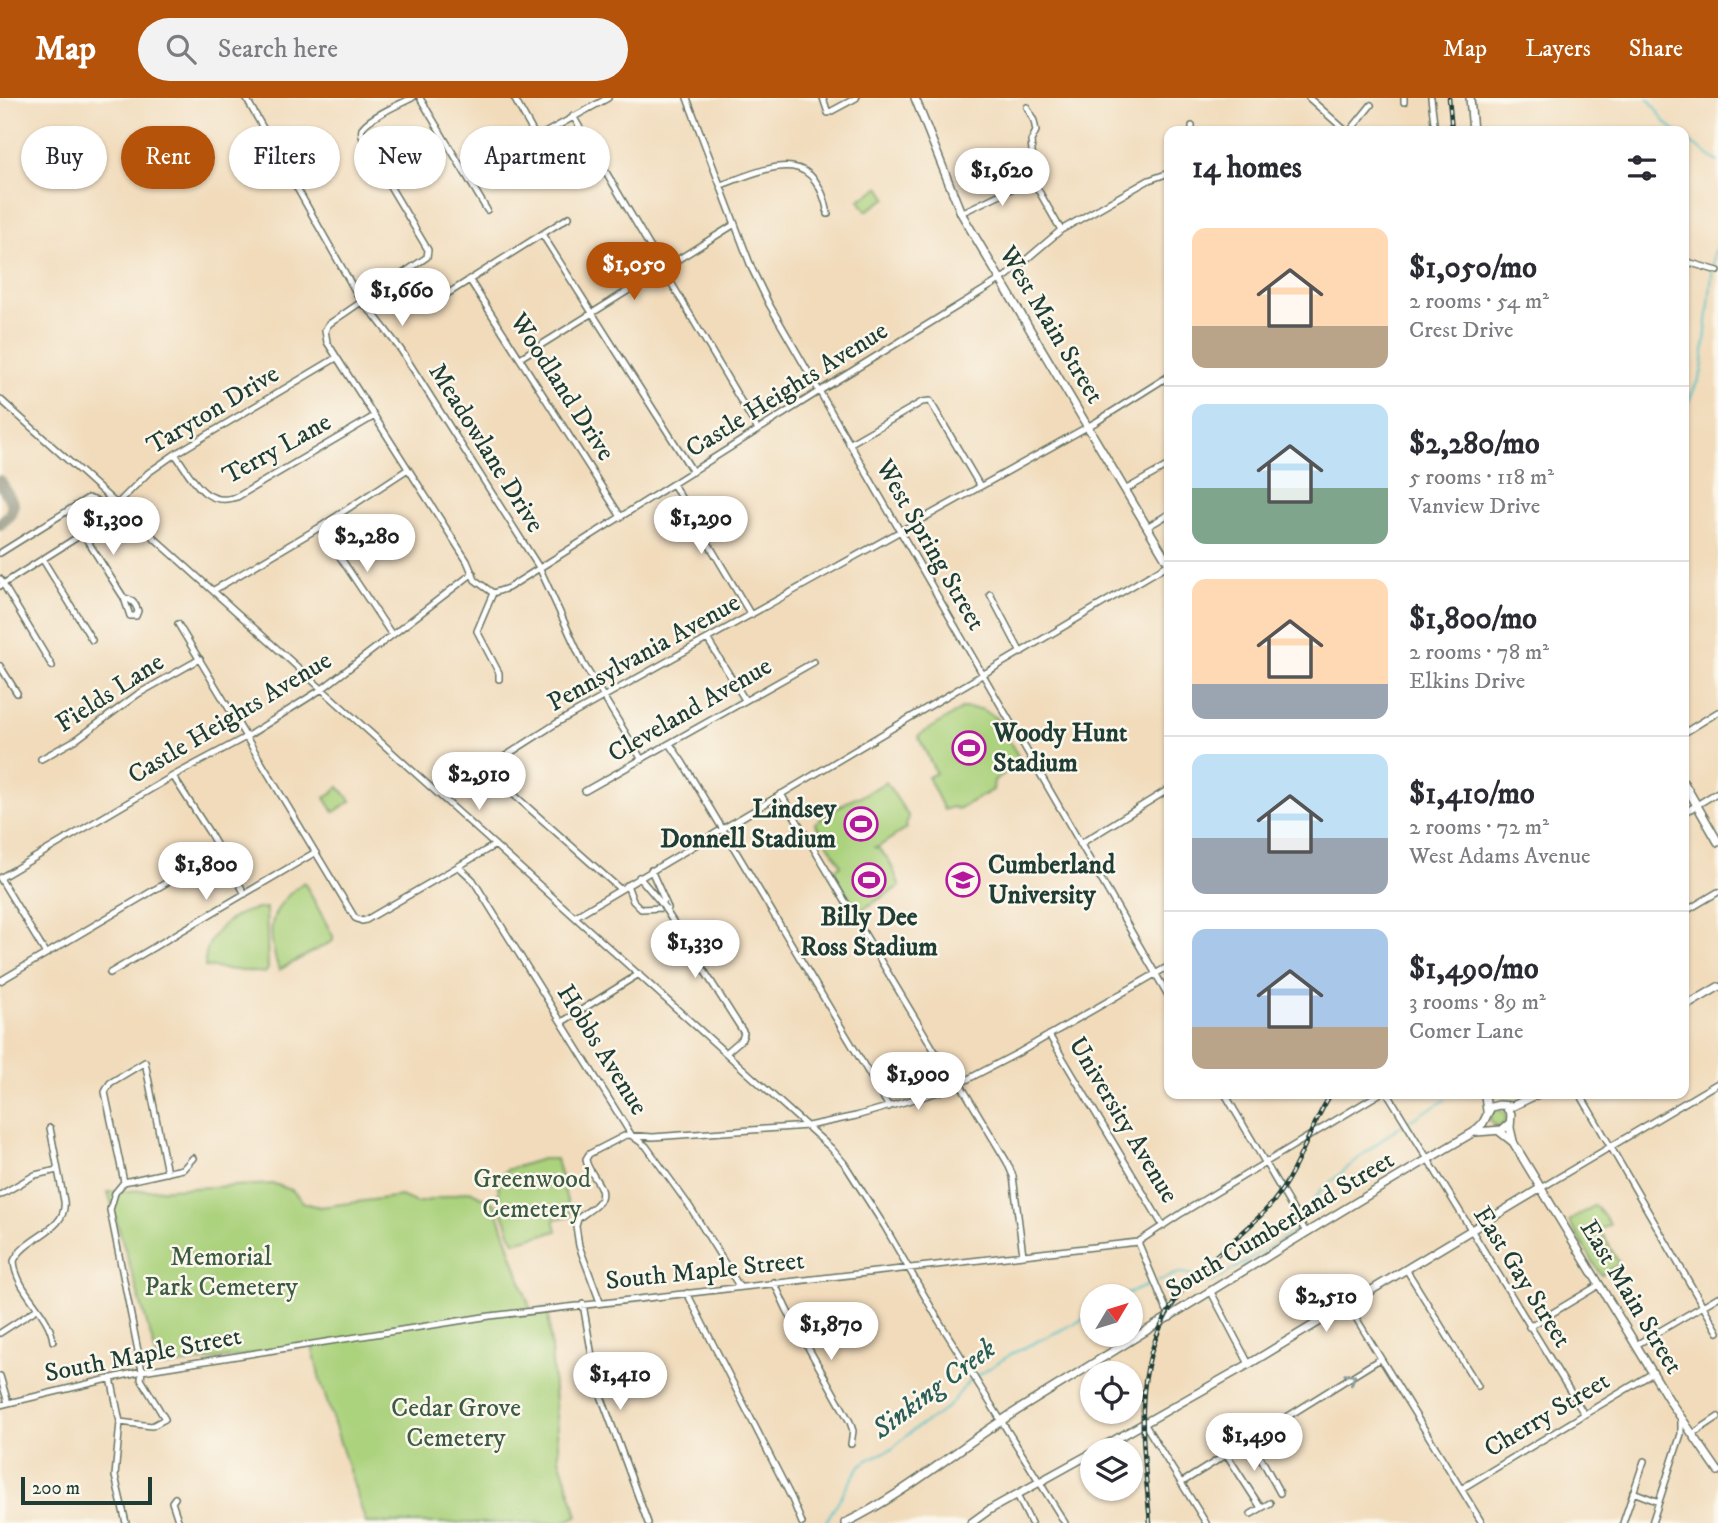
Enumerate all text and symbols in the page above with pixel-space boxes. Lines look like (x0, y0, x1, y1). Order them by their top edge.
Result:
search box (138, 18, 628, 81)
text: Map (35, 29, 96, 70)
icon: search (162, 30, 200, 68)
text: Search here (218, 33, 338, 66)
text: Map (1443, 34, 1487, 64)
text: Layers (1525, 34, 1591, 64)
text: Share (1629, 34, 1683, 64)
chip: Buy (21, 126, 107, 189)
chip: Rent (121, 126, 215, 189)
chip: Filters (229, 126, 340, 189)
chip: New (354, 126, 446, 189)
chip: Apartment (460, 126, 610, 189)
pin: $1,620 (945, 148, 1059, 208)
icon: filters (1623, 149, 1661, 187)
text: 14 homes (1192, 150, 1302, 187)
text: $1,620 (971, 156, 1033, 185)
street label: West Main Street (990, 239, 1111, 410)
pin: $1,050 (577, 242, 691, 302)
text: $1,050 (602, 250, 666, 279)
text: $1,050/mo (1409, 250, 1537, 287)
icon: home (1248, 256, 1332, 340)
pin: $1,660 (345, 268, 459, 328)
text: $1,660 (370, 276, 434, 305)
text: 2 rooms · 54 m² (1409, 287, 1549, 316)
street label: Woodland Drive (501, 306, 622, 467)
street label: Castle Heights Avenue (680, 315, 894, 465)
text: Crest Drive (1409, 316, 1513, 345)
street label: Meadowlane Drive (421, 357, 551, 539)
street label: Taryton Drive (141, 358, 285, 462)
street label: Terry Lane (217, 406, 337, 492)
text: $2,280/mo (1409, 426, 1540, 463)
icon: home (1248, 432, 1332, 516)
street label: West Spring Street (867, 453, 992, 636)
text: 5 rooms · 118 m² (1409, 463, 1554, 492)
text: Vanview Drive (1409, 492, 1540, 521)
pin: $1,290 (644, 496, 758, 556)
pin: $1,300 (56, 498, 170, 557)
text: $1,290 (670, 504, 732, 533)
text: $1,300 (83, 505, 143, 534)
pin: $2,280 (310, 514, 424, 574)
text: $2,280 (334, 522, 400, 551)
street label: Pennsylvania Avenue (542, 586, 746, 720)
text: $1,800/mo (1409, 601, 1537, 638)
icon: home (1248, 607, 1332, 691)
text: 2 rooms · 78 m² (1409, 638, 1549, 667)
street label: Castle Heights Avenue (122, 644, 338, 792)
street label: Fields Lane (50, 646, 170, 740)
street label: Cleveland Avenue (602, 650, 778, 770)
text: Elkins Drive (1409, 667, 1525, 696)
place label: Woody Hunt Stadium (992, 717, 1128, 780)
sports icon: Woody Hunt Stadium (950, 729, 988, 767)
pin: $2,910 (422, 752, 536, 812)
text: $2,910 (448, 760, 510, 789)
text: $1,410/mo (1409, 776, 1535, 813)
icon: home (1248, 782, 1332, 866)
place label: Lindsey Donnell Stadium (660, 793, 837, 856)
sports icon: Lindsey Donnell Stadium (842, 805, 880, 843)
text: 2 rooms · 72 m² (1409, 813, 1549, 842)
pin: $1,800 (149, 842, 263, 902)
text: West Adams Avenue (1409, 842, 1591, 871)
place label: Cumberland University (988, 849, 1116, 912)
text: $1,800 (174, 850, 238, 879)
sports icon: Billy Dee Ross Stadium (850, 861, 888, 899)
school or university icon: Cumberland University (944, 861, 982, 899)
place label: Billy Dee Ross Stadium (800, 901, 938, 964)
pin: $1,330 (638, 920, 752, 980)
text: $1,330 (667, 928, 723, 957)
text: $1,490/mo (1409, 951, 1539, 988)
icon: home (1248, 957, 1332, 1041)
street label: Hobbs Avenue (549, 979, 655, 1121)
text: 3 rooms · 89 m² (1409, 988, 1546, 1017)
text: Comer Lane (1409, 1017, 1524, 1046)
street label: University Avenue (1060, 1031, 1186, 1209)
pin: $1,900 (861, 1052, 975, 1112)
text: $1,900 (886, 1060, 950, 1089)
street label: South Cumberland Street (1160, 1144, 1400, 1306)
park label: Greenwood Cemetery (473, 1163, 591, 1226)
street label: East Gay Street (1465, 1200, 1579, 1354)
street label: East Main Street (1572, 1214, 1690, 1380)
park label: Memorial Park Cemetery (144, 1241, 298, 1304)
street label: South Maple Street (604, 1244, 806, 1298)
pin: $2,510 (1269, 1274, 1383, 1334)
text: $2,510 (1295, 1282, 1357, 1311)
north arrow (1080, 1284, 1143, 1348)
map controls (1080, 1284, 1143, 1501)
pin: $1,870 (774, 1302, 888, 1362)
text: $1,870 (799, 1310, 863, 1339)
street label: South Maple Street (42, 1320, 244, 1390)
water label: Sinking Creek (864, 1331, 1003, 1447)
pin: $1,410 (563, 1352, 677, 1412)
text: $1,410 (589, 1360, 651, 1389)
button: locate (1080, 1361, 1143, 1424)
street label: Cherry Street (1478, 1365, 1616, 1465)
one-way arrow (1343, 1373, 1356, 1386)
park label: Cedar Grove Cemetery (391, 1392, 521, 1455)
pin: $1,490 (1197, 1414, 1311, 1473)
text: $1,490 (1222, 1421, 1286, 1450)
button: layers (1080, 1438, 1143, 1501)
scale bar (21, 1474, 152, 1506)
text: 200 m (32, 1477, 80, 1500)

